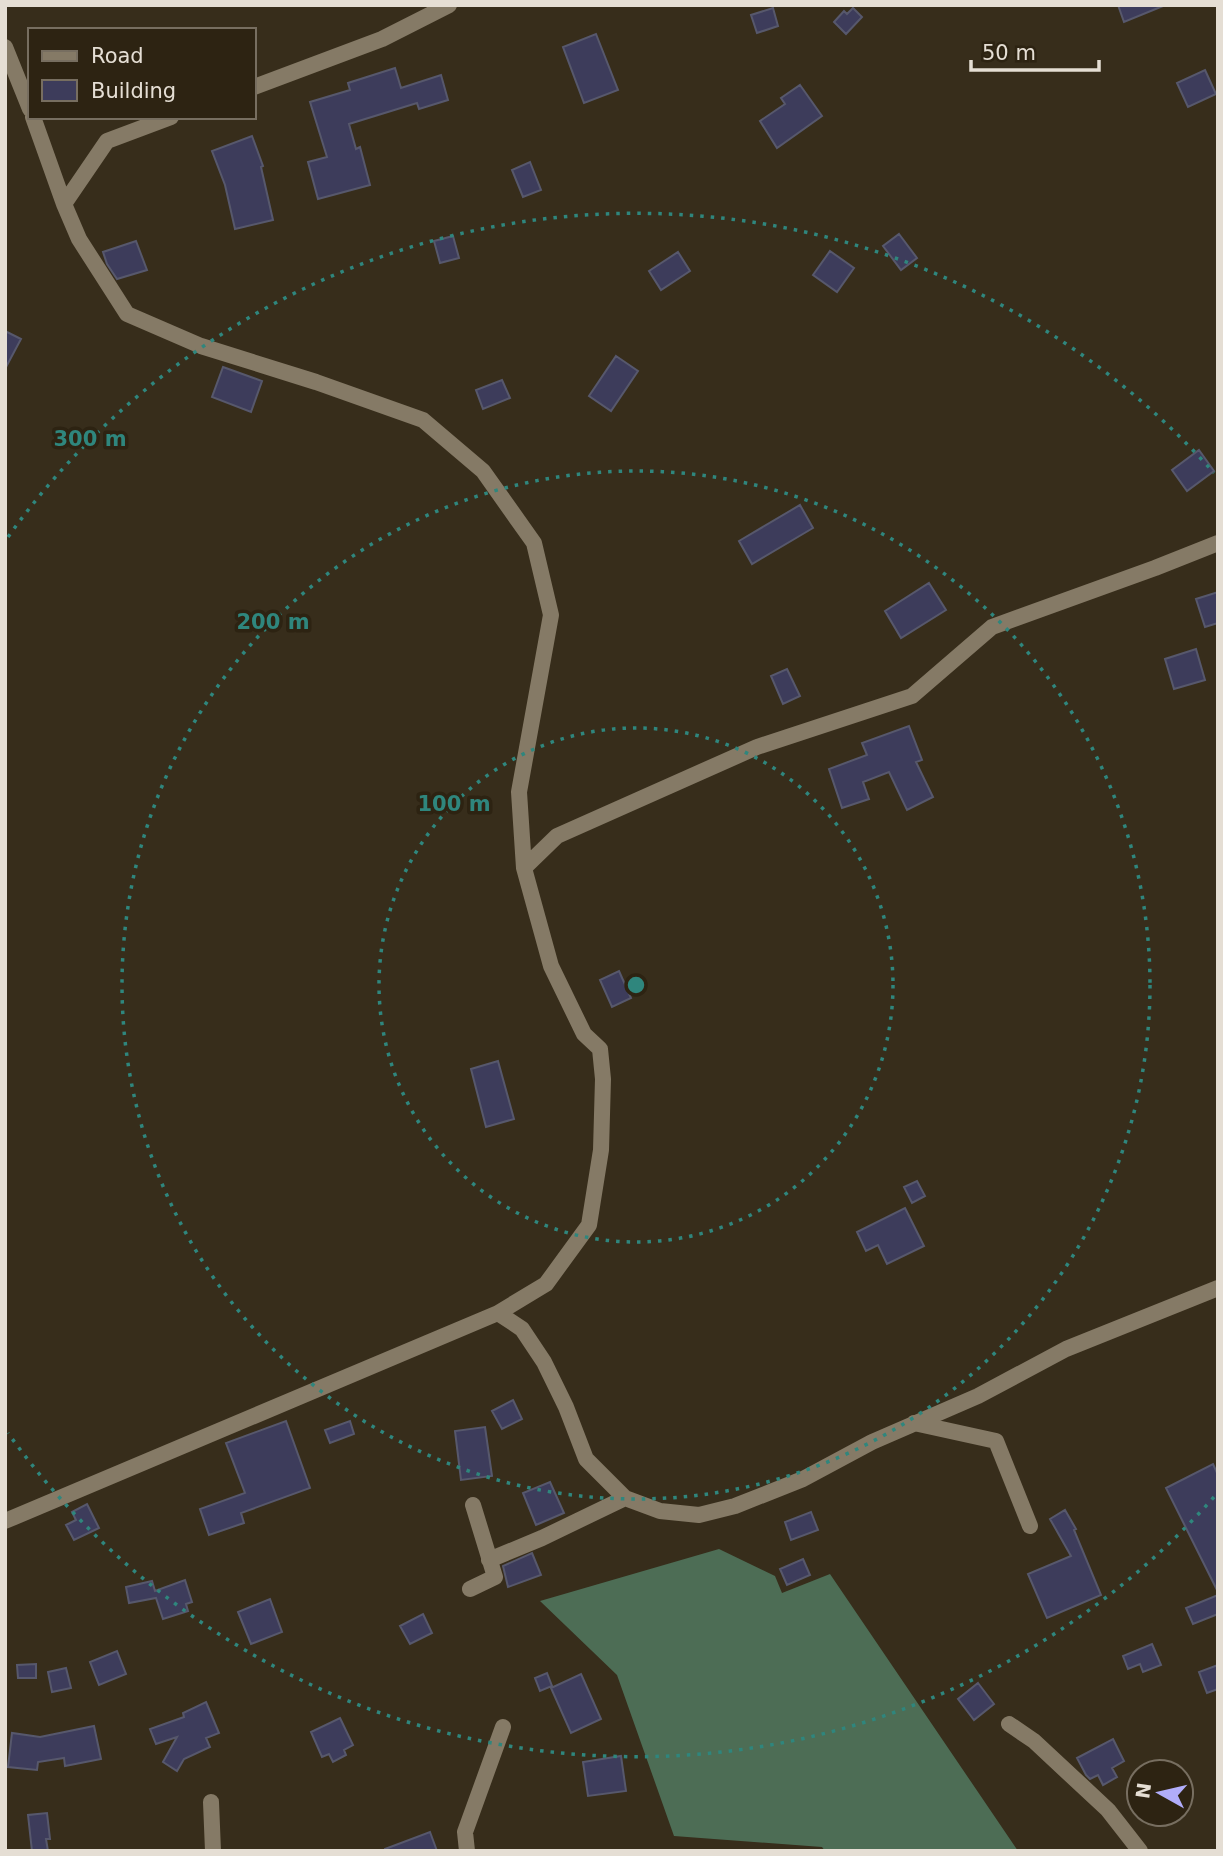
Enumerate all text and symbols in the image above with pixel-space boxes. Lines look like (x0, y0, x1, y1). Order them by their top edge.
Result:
legend (28, 28, 256, 119)
scale bar (971, 28, 1099, 72)
text: 50 m (982, 41, 1036, 65)
text: Road (91, 44, 144, 68)
text: Building (91, 79, 176, 103)
text: 300 m (53, 427, 127, 451)
text: 200 m (236, 610, 310, 634)
text: 100 m (417, 792, 491, 816)
centre of rings (624, 973, 648, 997)
north arrow (1125, 1758, 1195, 1828)
text: N (1131, 1781, 1155, 1800)

